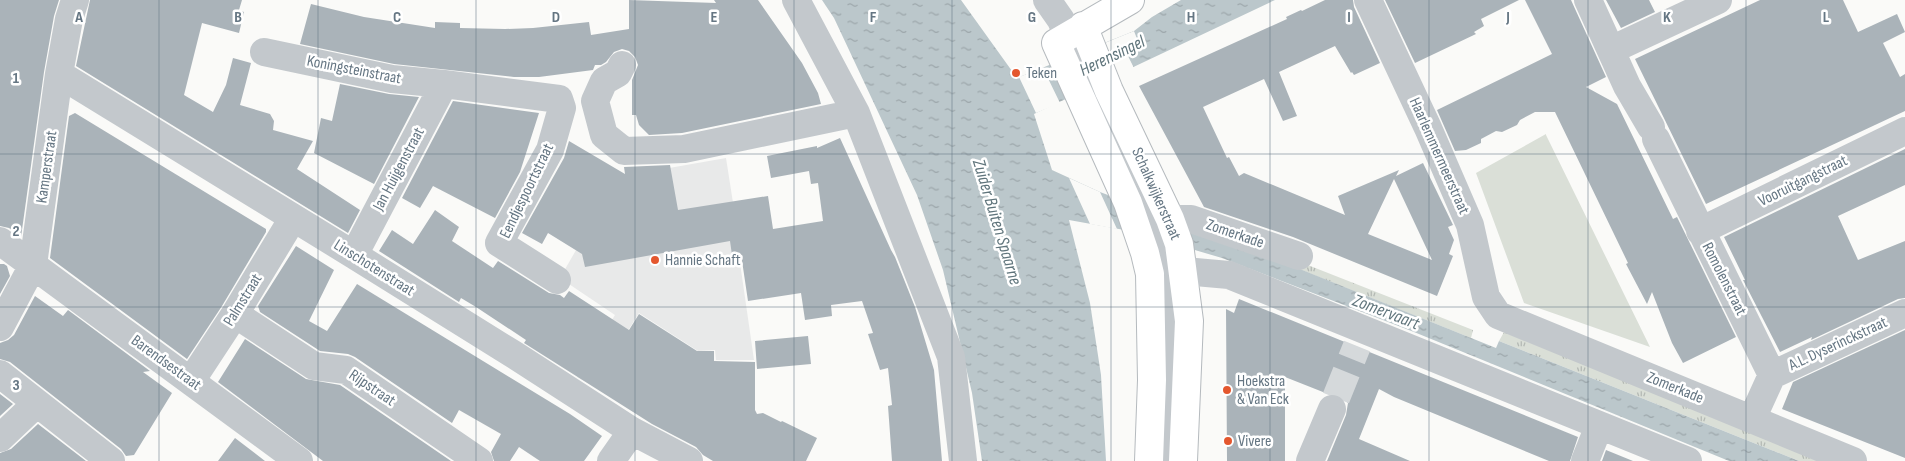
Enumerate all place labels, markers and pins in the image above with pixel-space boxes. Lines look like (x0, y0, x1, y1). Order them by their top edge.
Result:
place label: Teken (1026, 64, 1057, 83)
marker: Teken (1010, 67, 1022, 79)
place label: Hannie Schaft (665, 251, 741, 270)
marker: Hannie Schaft (649, 254, 661, 266)
place label: Hoekstra & Van Eck (1237, 372, 1289, 409)
marker: Hoekstra & Van Eck (1221, 384, 1233, 396)
place label: Vivere (1238, 432, 1271, 451)
marker: Vivere (1222, 435, 1234, 447)

